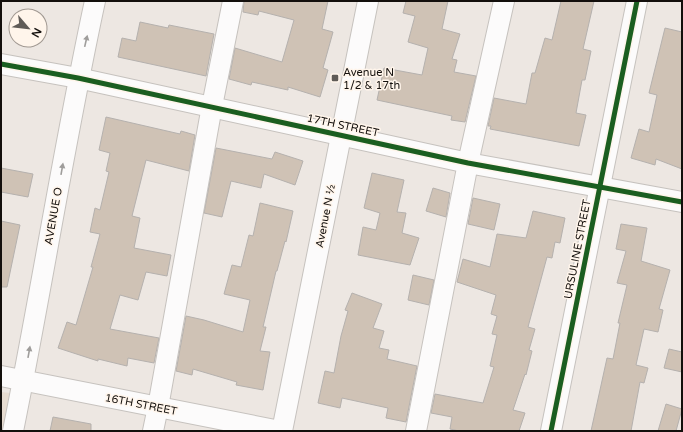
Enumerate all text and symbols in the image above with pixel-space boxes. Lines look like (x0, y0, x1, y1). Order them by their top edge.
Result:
north arrow (8, 8, 48, 48)
text: N (29, 26, 44, 39)
one-way arrow (84, 35, 90, 47)
place label: Avenue N 1/2 & 17th (343, 66, 400, 92)
marker: Avenue N 1/2 & 17th (330, 73, 340, 83)
street label: 17TH STREET (306, 112, 380, 140)
one-way arrow (59, 162, 65, 175)
street label: Avenue N ½ (313, 183, 338, 249)
street label: AVENUE O (42, 186, 65, 246)
street label: URSULINE STREET (561, 198, 594, 300)
one-way arrow (26, 345, 32, 358)
street label: 16TH STREET (104, 391, 178, 418)

